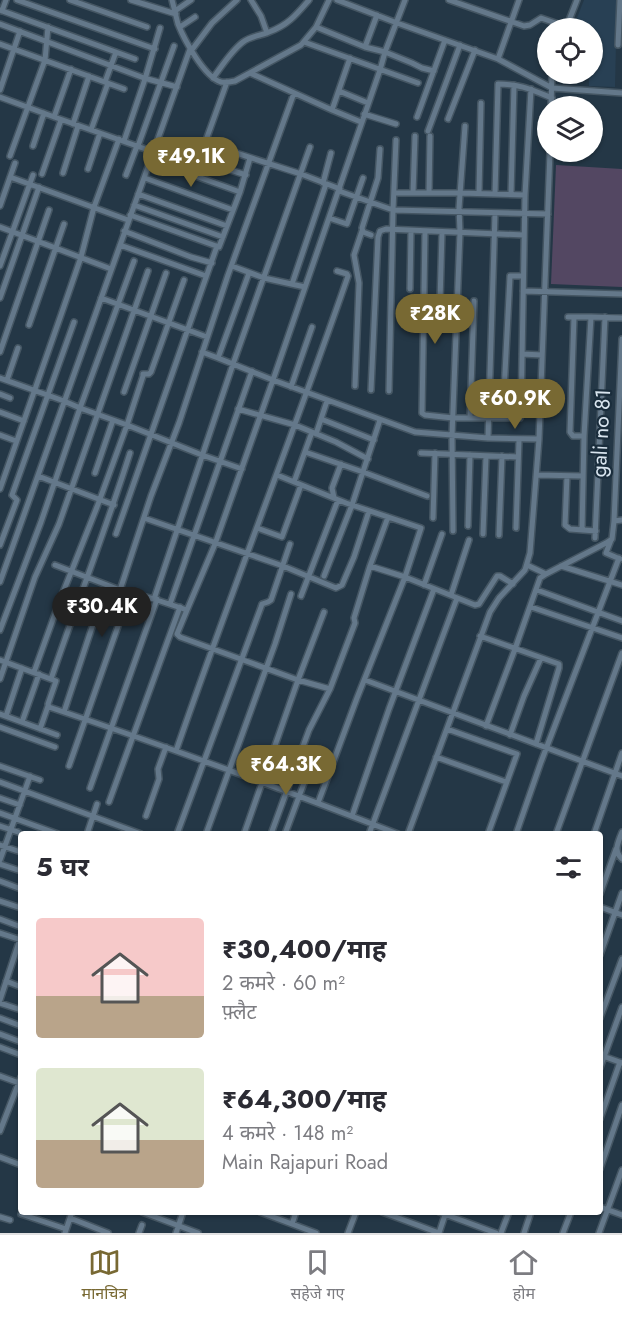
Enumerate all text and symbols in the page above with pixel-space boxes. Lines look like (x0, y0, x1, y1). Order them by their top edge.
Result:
map controls (537, 18, 603, 162)
button: locate (537, 18, 603, 84)
button: layers (537, 96, 603, 162)
pin: ₹49.1K (142, 137, 240, 188)
text: ₹49.1K (157, 142, 225, 171)
pin: ₹28K (399, 294, 471, 345)
text: ₹28K (409, 299, 461, 328)
pin: ₹60.9K (466, 379, 564, 430)
text: ₹60.9K (479, 384, 551, 413)
street label: gali no 81 (584, 388, 618, 478)
pin: ₹30.4K (53, 587, 151, 638)
text: ₹30.4K (66, 592, 138, 621)
pin: ₹64.3K (237, 745, 335, 796)
text: ₹64.3K (250, 750, 322, 779)
text: 5 घर (36, 848, 89, 886)
icon: filters (552, 851, 585, 884)
text: ₹30,400/माह (222, 930, 386, 968)
icon: home (84, 942, 156, 1014)
text: 2 कमरे · 60 m² (222, 969, 345, 998)
text: फ़्लैट (222, 998, 257, 1027)
text: ₹64,300/माह (222, 1080, 387, 1118)
icon: home (84, 1092, 156, 1164)
text: 4 कमरे · 148 m² (222, 1119, 353, 1148)
text: Main Rajapuri Road (222, 1148, 388, 1177)
tab: मानचित्र (82, 1246, 127, 1306)
tab: सहेजे गए (290, 1246, 344, 1306)
tab: होम (507, 1246, 540, 1306)

